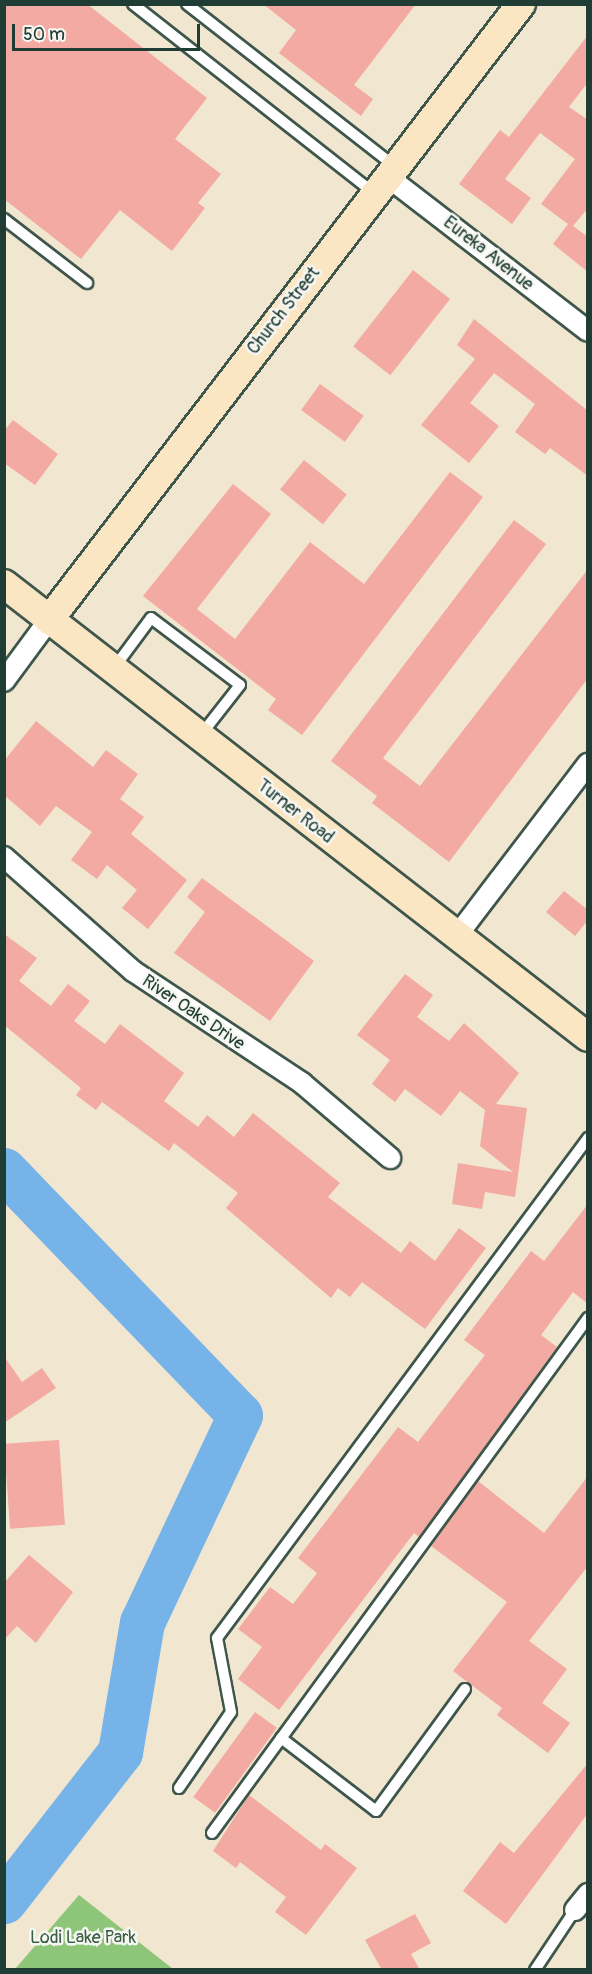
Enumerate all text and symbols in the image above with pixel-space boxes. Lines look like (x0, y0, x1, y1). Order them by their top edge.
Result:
scale bar (15, 12, 202, 50)
text: 50 m (23, 23, 65, 46)
street label: Eureka Avenue (439, 212, 537, 296)
street label: Church Street (243, 263, 325, 359)
street label: Turner Road (252, 775, 338, 849)
street label: River Oaks Drive (138, 971, 248, 1055)
park label: Lodi Lake Park (30, 1927, 136, 1949)

